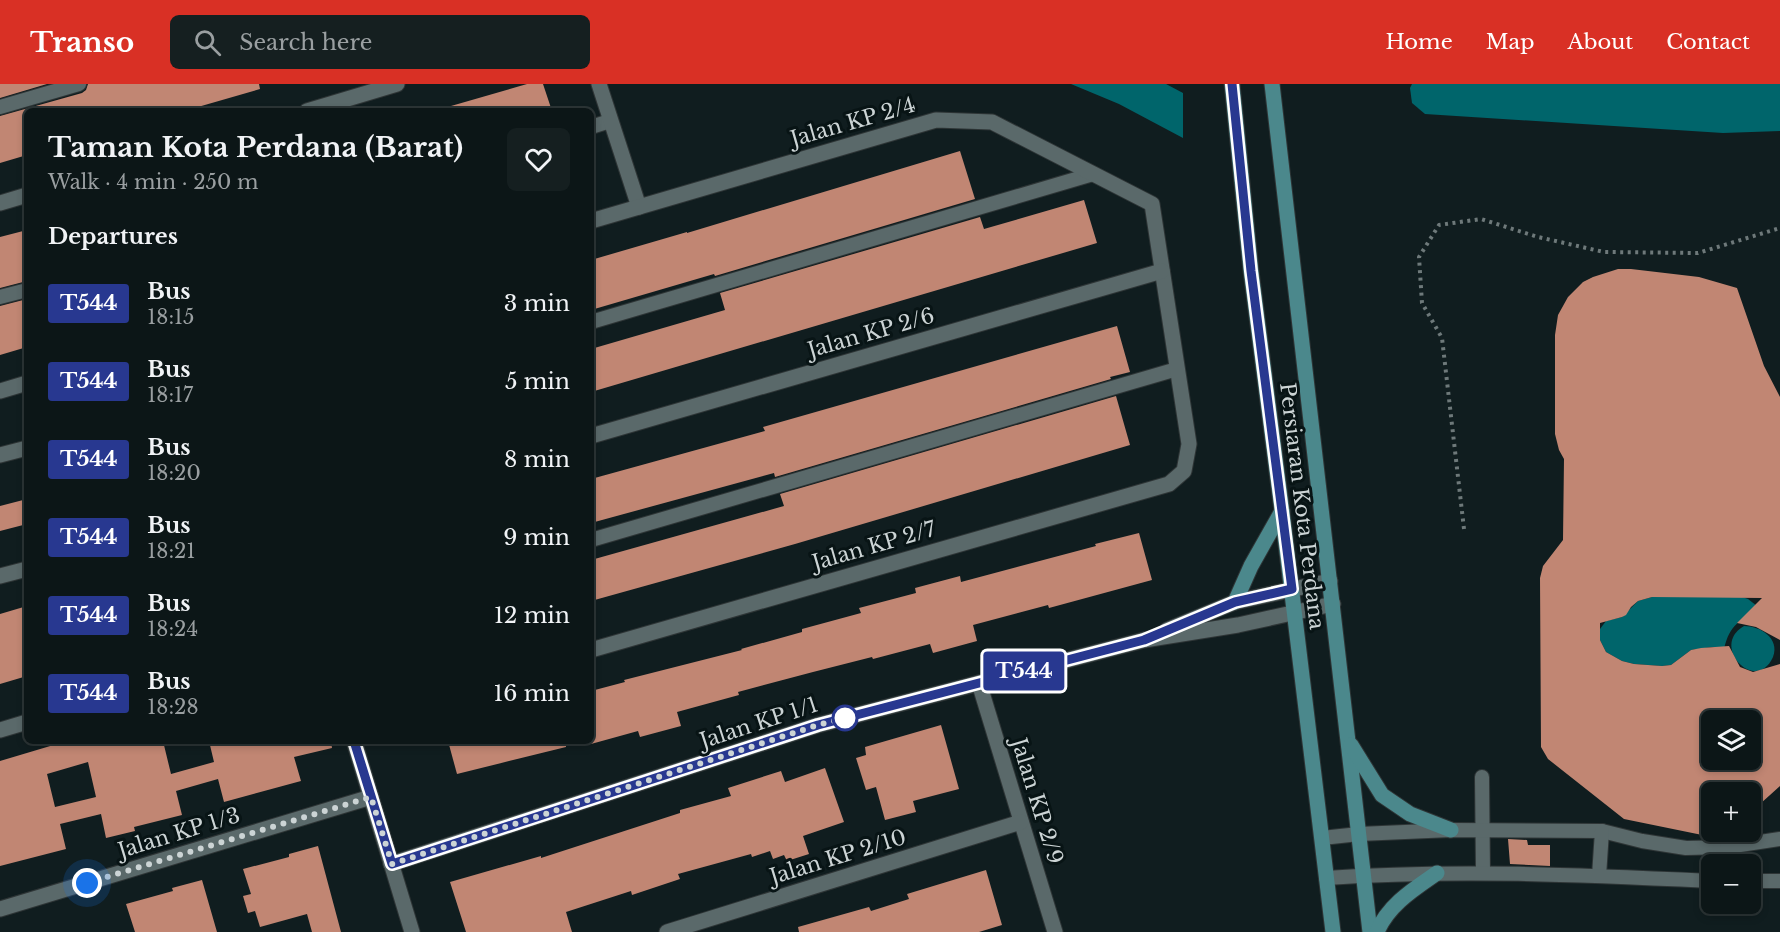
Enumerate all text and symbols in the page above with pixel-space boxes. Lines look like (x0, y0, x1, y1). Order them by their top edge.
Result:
search box (170, 15, 590, 69)
text: Transo (30, 25, 134, 60)
icon: search (191, 26, 224, 59)
text: Search here (239, 29, 372, 56)
text: Home (1386, 29, 1453, 55)
text: Map (1486, 29, 1534, 55)
text: About (1567, 29, 1633, 55)
text: Contact (1666, 29, 1750, 55)
street label: Jalan KP 2/4 (785, 92, 919, 153)
button: heart (507, 128, 570, 191)
text: Taman Kota Perdana (Barat) (48, 130, 463, 165)
text: Walk · 4 min · 250 m (48, 170, 258, 194)
text: Departures (48, 223, 178, 250)
text: Bus (147, 278, 191, 305)
text: T544 (60, 290, 117, 316)
text: 3 min (504, 290, 570, 317)
street label: Jalan KP 2/6 (802, 303, 937, 364)
text: 18:15 (147, 305, 194, 329)
text: Bus (147, 356, 191, 383)
text: T544 (60, 368, 117, 394)
text: 5 min (505, 368, 570, 395)
street label: Persiaran Kota Perdana (1274, 381, 1330, 631)
text: 18:17 (147, 383, 193, 407)
text: Bus (147, 434, 191, 461)
text: T544 (60, 446, 117, 472)
text: 8 min (504, 446, 570, 473)
text: 18:20 (147, 461, 201, 485)
text: Bus (147, 512, 191, 539)
street label: Jalan KP 2/7 (806, 516, 939, 577)
text: T544 (60, 524, 117, 550)
text: 9 min (503, 524, 570, 551)
text: 18:21 (147, 539, 195, 563)
text: Bus (147, 590, 191, 617)
text: T544 (60, 602, 117, 628)
text: 12 min (494, 602, 570, 629)
text: 18:24 (147, 617, 198, 641)
line badge: T544 (982, 652, 1066, 690)
text: T544 (995, 658, 1053, 684)
text: Bus (147, 668, 191, 695)
text: T544 (60, 680, 117, 706)
text: 16 min (493, 680, 570, 707)
street label: Jalan KP 1/1 (694, 692, 821, 755)
text: 18:28 (147, 695, 199, 719)
unlabelled marker (832, 705, 858, 731)
map controls (1701, 710, 1761, 914)
button: layers (1701, 710, 1761, 770)
street label: Jalan KP 2/9 (1005, 732, 1069, 867)
button: + (1701, 782, 1761, 842)
street label: Jalan KP 1/3 (112, 802, 243, 865)
street label: Jalan KP 2/10 (764, 824, 909, 891)
button: − (1701, 854, 1761, 914)
your location (72, 868, 102, 898)

